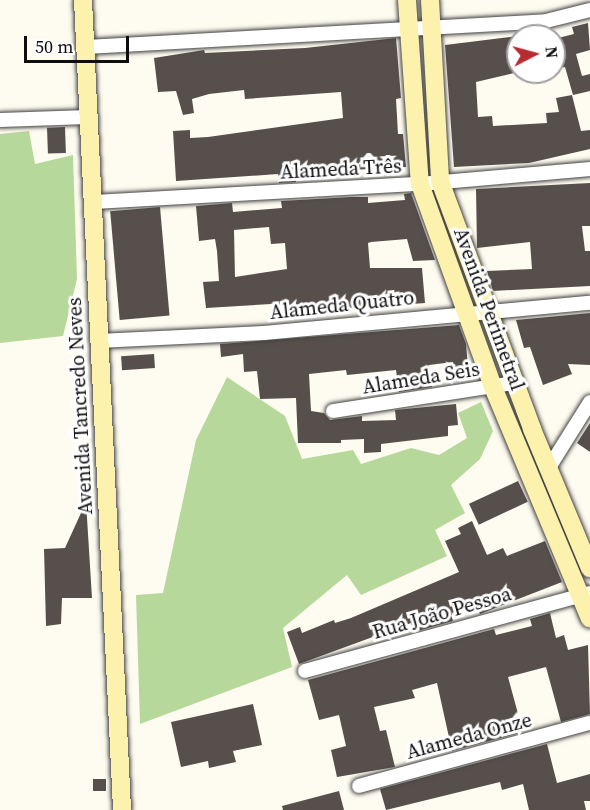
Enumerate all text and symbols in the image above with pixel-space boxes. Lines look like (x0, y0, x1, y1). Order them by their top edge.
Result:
scale bar (27, 24, 132, 62)
north arrow (506, 24, 566, 84)
text: 50 m (35, 34, 73, 59)
text: N (540, 45, 563, 59)
street label: Alameda Três (279, 154, 403, 184)
street label: Avenida Perimetral (448, 224, 530, 394)
street label: Alameda Quatro (269, 285, 415, 325)
street label: Avenida Tancredo Neves (62, 297, 98, 515)
street label: Alameda Seis (361, 357, 481, 399)
street label: Rua João Pessoa (370, 582, 514, 644)
street label: Alameda Onze (404, 708, 534, 764)

